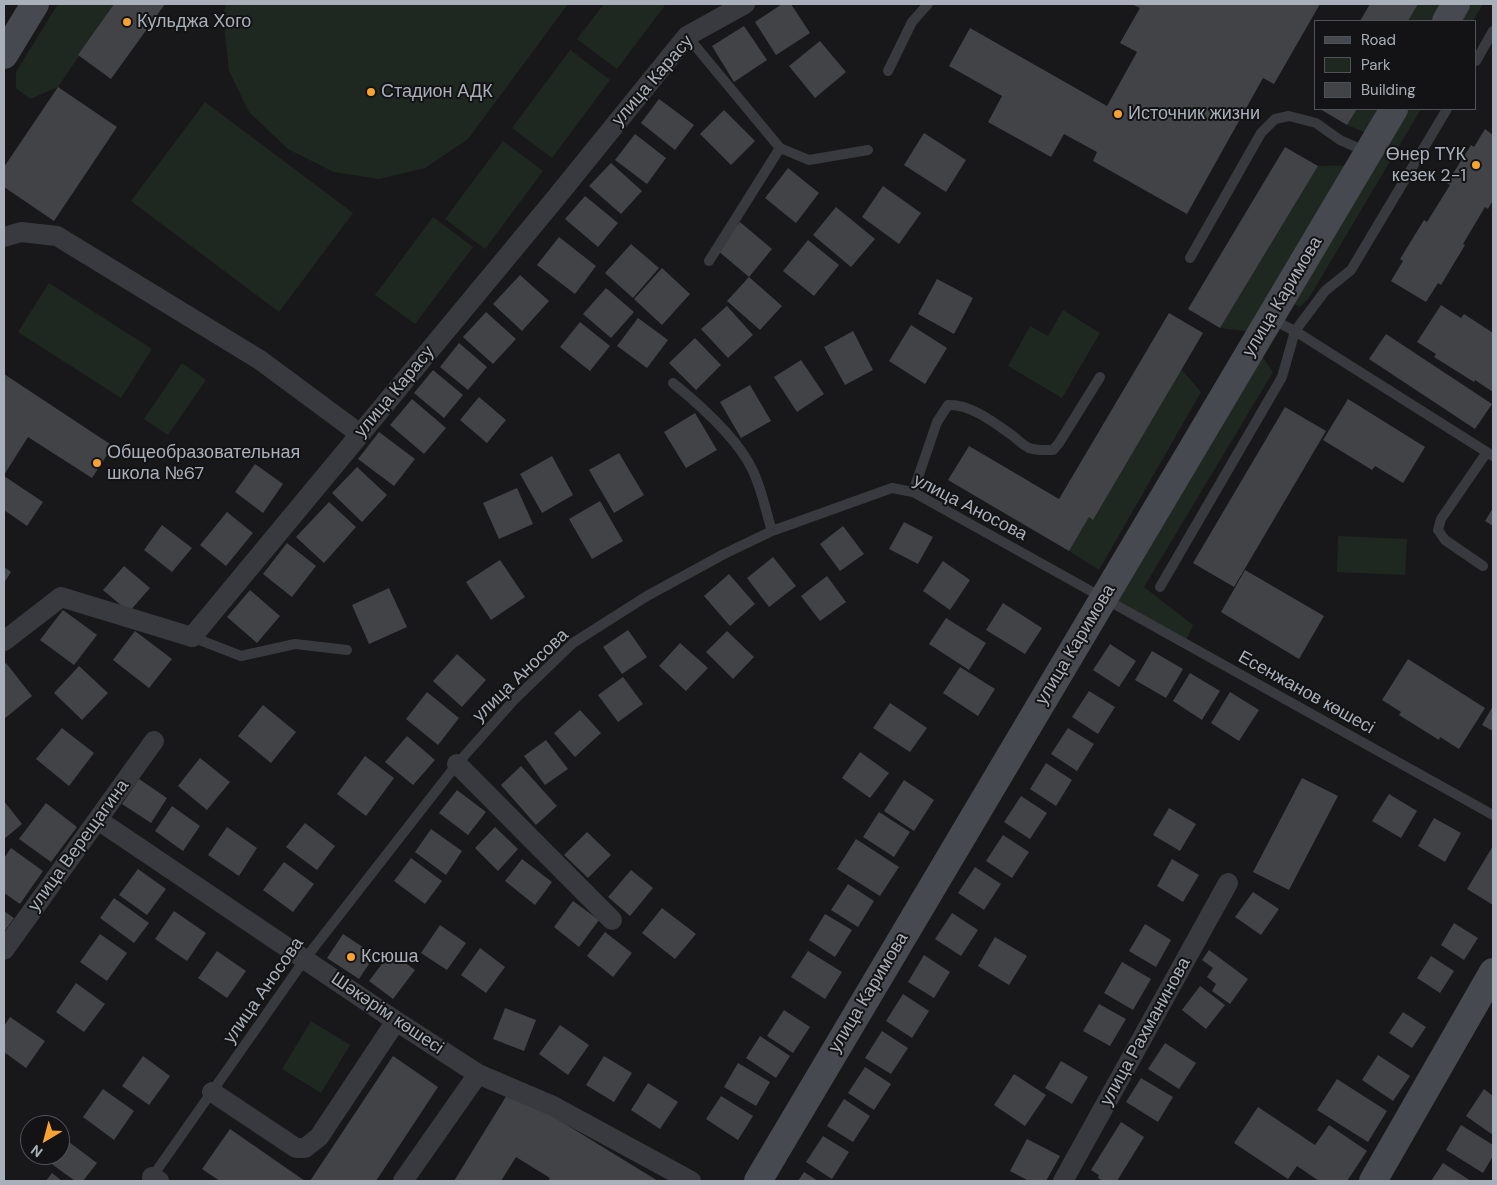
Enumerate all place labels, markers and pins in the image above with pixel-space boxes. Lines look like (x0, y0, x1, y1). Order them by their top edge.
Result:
place label: Кульджа Хого (137, 11, 251, 33)
marker: Кульджа Хого (121, 16, 133, 28)
place label: Стадион АДК (381, 81, 493, 103)
marker: Стадион АДК (365, 86, 377, 98)
place label: Источник жизни (1128, 103, 1260, 125)
marker: Источник жизни (1112, 108, 1124, 120)
place label: Өнер ТҮК кезек 2-1 (1386, 144, 1466, 186)
marker: Өнер ТҮК кезек 2-1 (1470, 159, 1482, 171)
place label: Общеобразовательная школа №67 (107, 442, 300, 484)
marker: Общеобразовательная школа №67 (91, 457, 103, 469)
place label: Ксюша (361, 946, 418, 968)
marker: Ксюша (345, 951, 357, 963)

